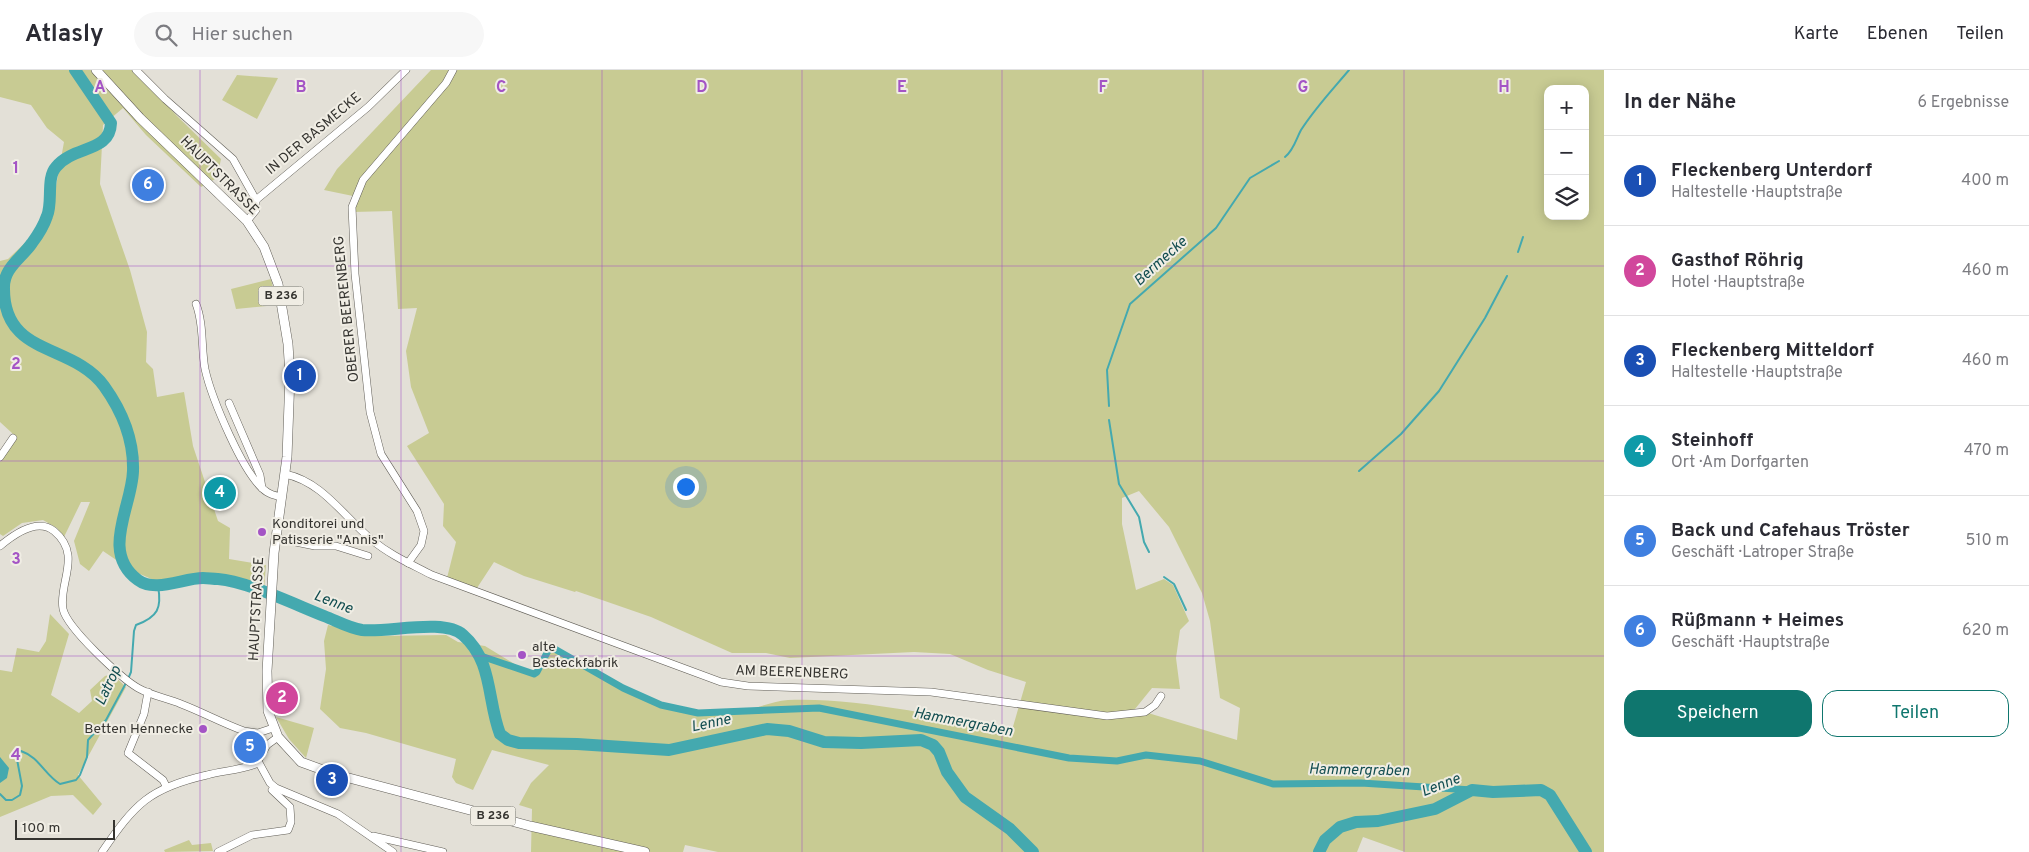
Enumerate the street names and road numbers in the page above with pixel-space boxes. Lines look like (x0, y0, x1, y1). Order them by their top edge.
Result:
street label: IN DER BASMECKE (263, 89, 365, 179)
street label: HAUPTSTRASSE (176, 133, 262, 219)
street label: OBERER BEERENBERG (331, 235, 363, 383)
road number: B 236 (258, 287, 304, 306)
street label: HAUPTSTRASSE (246, 556, 268, 662)
street label: AM BEERENBERG (735, 663, 849, 683)
road number: B 236 (470, 806, 516, 826)

